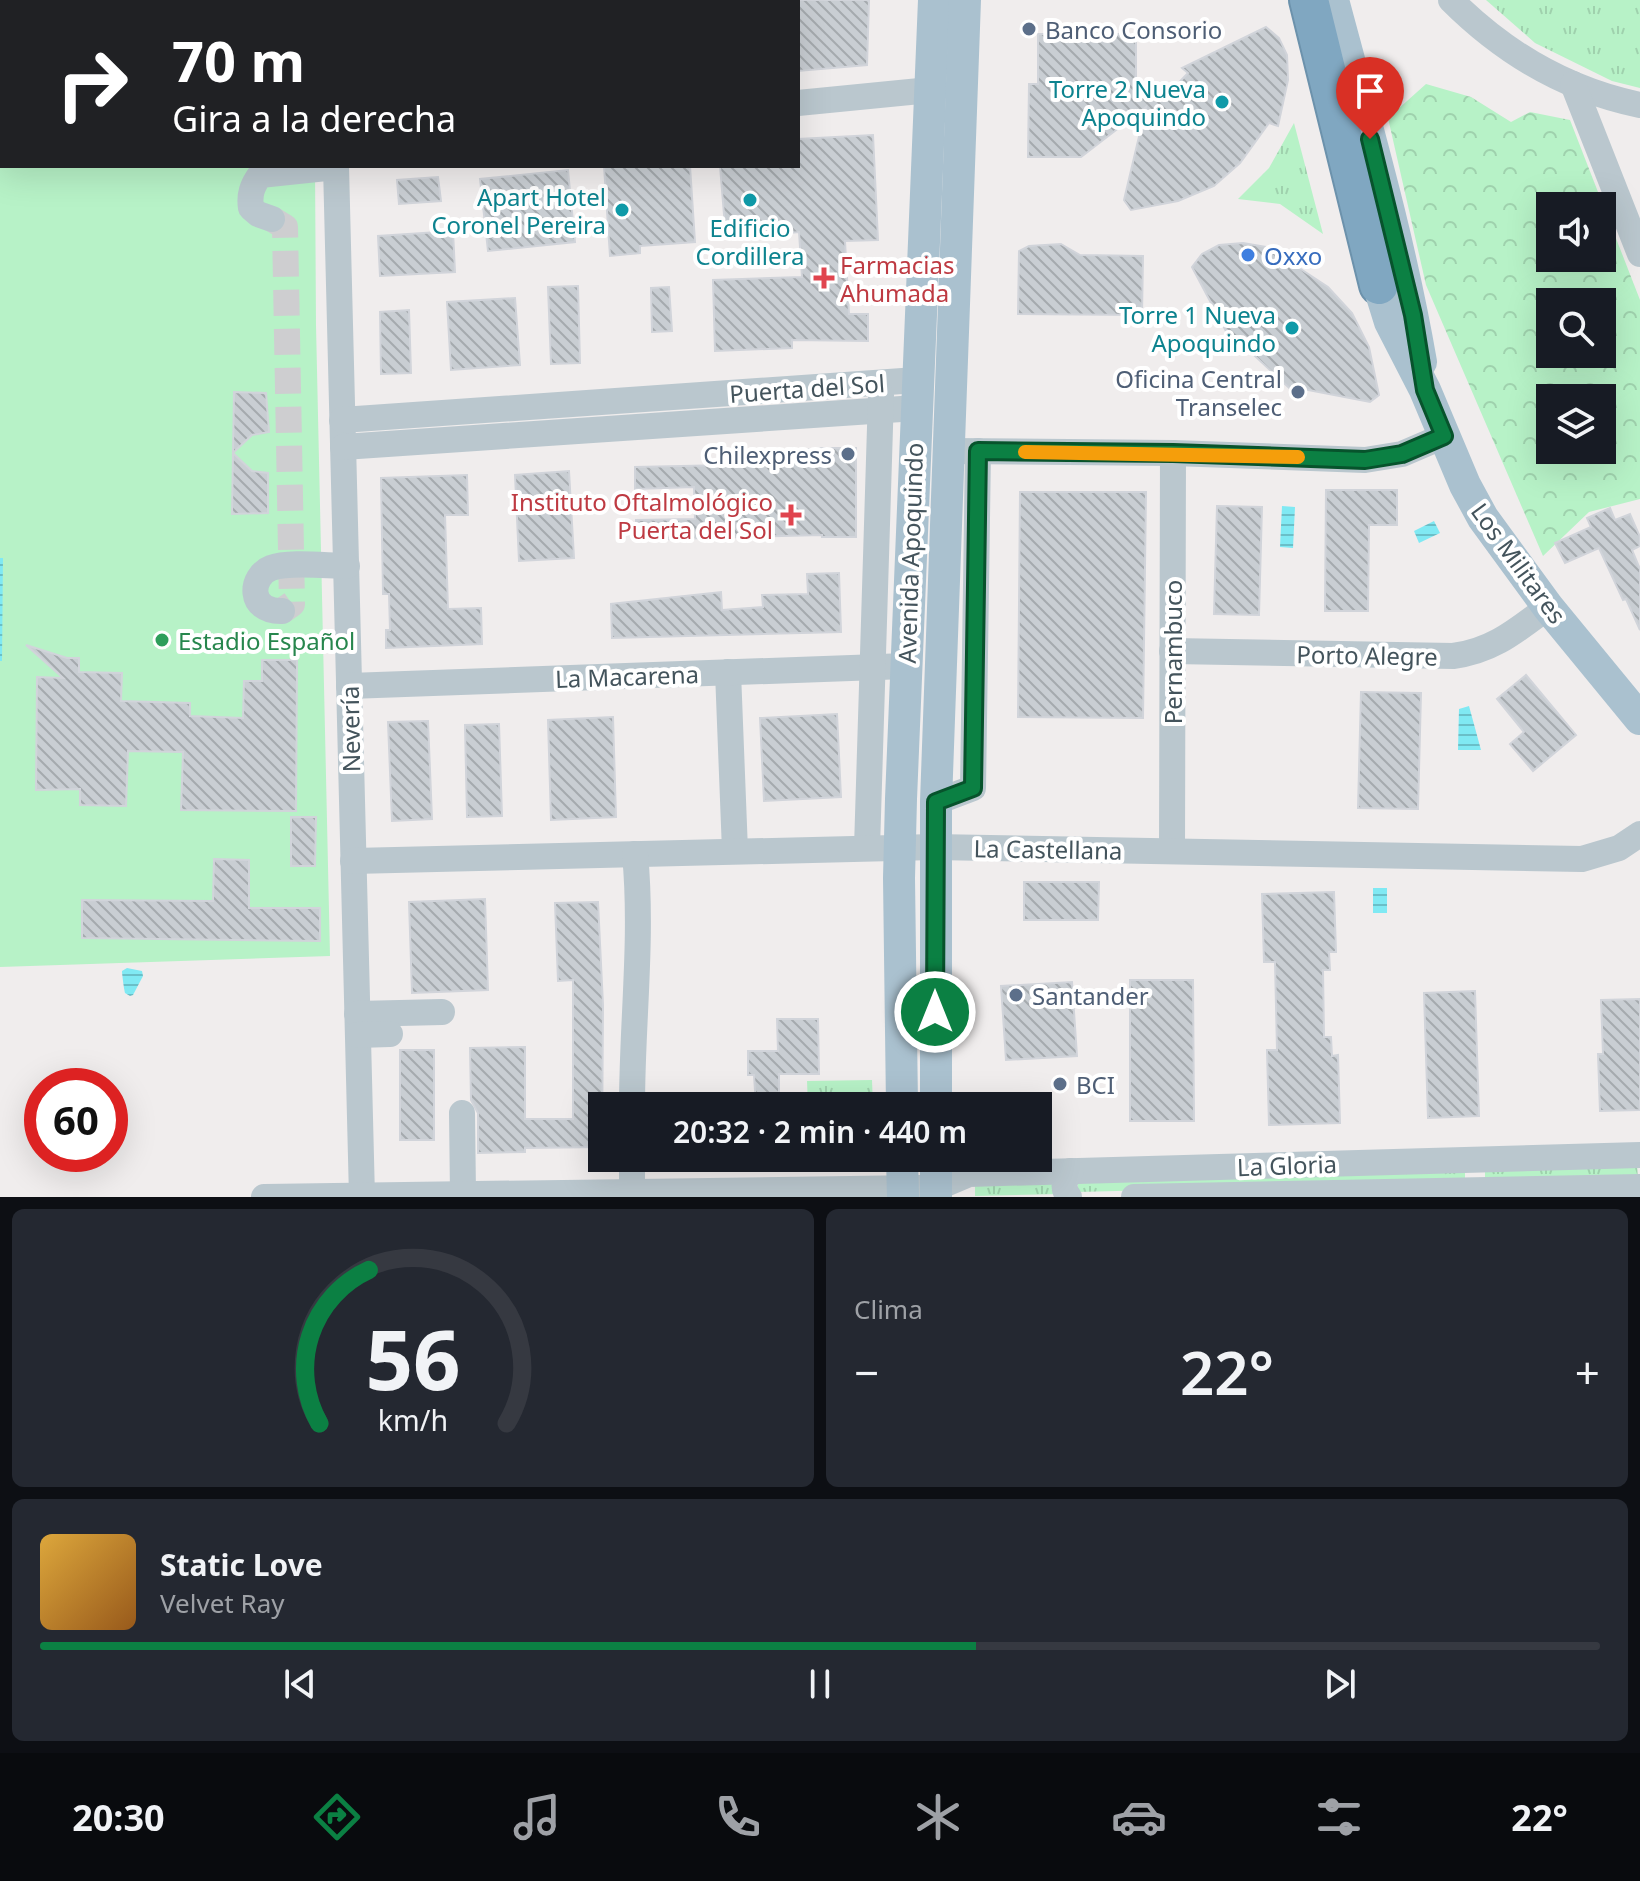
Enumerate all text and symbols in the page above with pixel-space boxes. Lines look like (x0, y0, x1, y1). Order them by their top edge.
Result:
place label: Banco Consorio (1045, 13, 1222, 46)
marker: Banco Consorio (1020, 20, 1038, 38)
text: 70 m (172, 22, 305, 98)
icon: right (40, 32, 144, 136)
pin (1336, 57, 1404, 139)
icon: arrive (1348, 69, 1392, 113)
place label: Torre 2 Nueva Apoquindo (1049, 72, 1206, 133)
marker: Torre 2 Nueva Apoquindo (1213, 93, 1231, 111)
text: Gira a la derecha (172, 94, 456, 143)
place label: Apart Hotel Coronel Pereira (431, 180, 606, 241)
marker: Edificio Cordillera (741, 191, 759, 209)
map controls (1536, 192, 1616, 464)
button: sound (1536, 192, 1616, 272)
marker: Apart Hotel Coronel Pereira (613, 201, 631, 219)
place label: Edificio Cordillera (696, 211, 804, 272)
place label: Oxxo (1264, 239, 1322, 272)
marker: Oxxo (1239, 246, 1257, 264)
place label: Farmacias Ahumada (840, 248, 954, 309)
marker: Farmacias Ahumada (815, 269, 833, 287)
button: search (1536, 288, 1616, 368)
place label: Torre 1 Nueva Apoquindo (1119, 298, 1276, 359)
marker: Torre 1 Nueva Apoquindo (1283, 319, 1301, 337)
place label: Oficina Central Transelec (1115, 362, 1282, 423)
street label: Puerta del Sol (728, 366, 886, 410)
marker: Oficina Central Transelec (1289, 383, 1307, 401)
button: layers (1536, 384, 1616, 464)
place label: Chilexpress (703, 438, 832, 471)
street label: Avenida Apoquindo (890, 442, 930, 664)
marker: Chilexpress (839, 445, 857, 463)
place label: Instituto Oftalmológico Puerta del Sol (511, 485, 773, 546)
street label: Los Militares (1464, 496, 1574, 630)
marker: Instituto Oftalmológico Puerta del Sol (780, 504, 802, 526)
street label: Pernambuco (1156, 580, 1189, 724)
place label: Estadio Español (178, 624, 355, 657)
marker: Estadio Español (153, 631, 171, 649)
street label: Porto Alegre (1296, 637, 1438, 673)
street label: La Macarena (555, 657, 699, 695)
street label: Nevería (333, 685, 367, 773)
street label: La Castellana (973, 831, 1123, 867)
position arrow (893, 970, 977, 1054)
place label: Santander (1032, 979, 1149, 1012)
marker: Santander (1007, 986, 1025, 1004)
speed limit sign: 60 (24, 1068, 128, 1172)
place label: BCI (1076, 1068, 1115, 1101)
marker: BCI (1051, 1075, 1069, 1093)
text: 20:32 · 2 min · 440 m (673, 1111, 967, 1152)
street label: La Gloria (1236, 1147, 1338, 1183)
text: Clima (854, 1291, 923, 1327)
text: 56 (365, 1301, 461, 1414)
text: 22° (1180, 1331, 1274, 1413)
text: − (854, 1342, 879, 1402)
text: + (1575, 1342, 1600, 1402)
text: km/h (378, 1400, 448, 1439)
text: Static Love (160, 1544, 323, 1585)
text: Velvet Ray (160, 1585, 285, 1621)
icon: previous (278, 1662, 322, 1706)
icon: pause (798, 1662, 842, 1706)
icon: next (1318, 1662, 1362, 1706)
icon: directions (309, 1789, 365, 1845)
icon: music (509, 1789, 565, 1845)
icon: phone (710, 1789, 766, 1845)
icon: climate (910, 1789, 966, 1845)
icon: car (1111, 1789, 1167, 1845)
icon: filters (1311, 1789, 1367, 1845)
text: 20:30 (72, 1793, 165, 1842)
text: 22° (1511, 1793, 1568, 1842)

